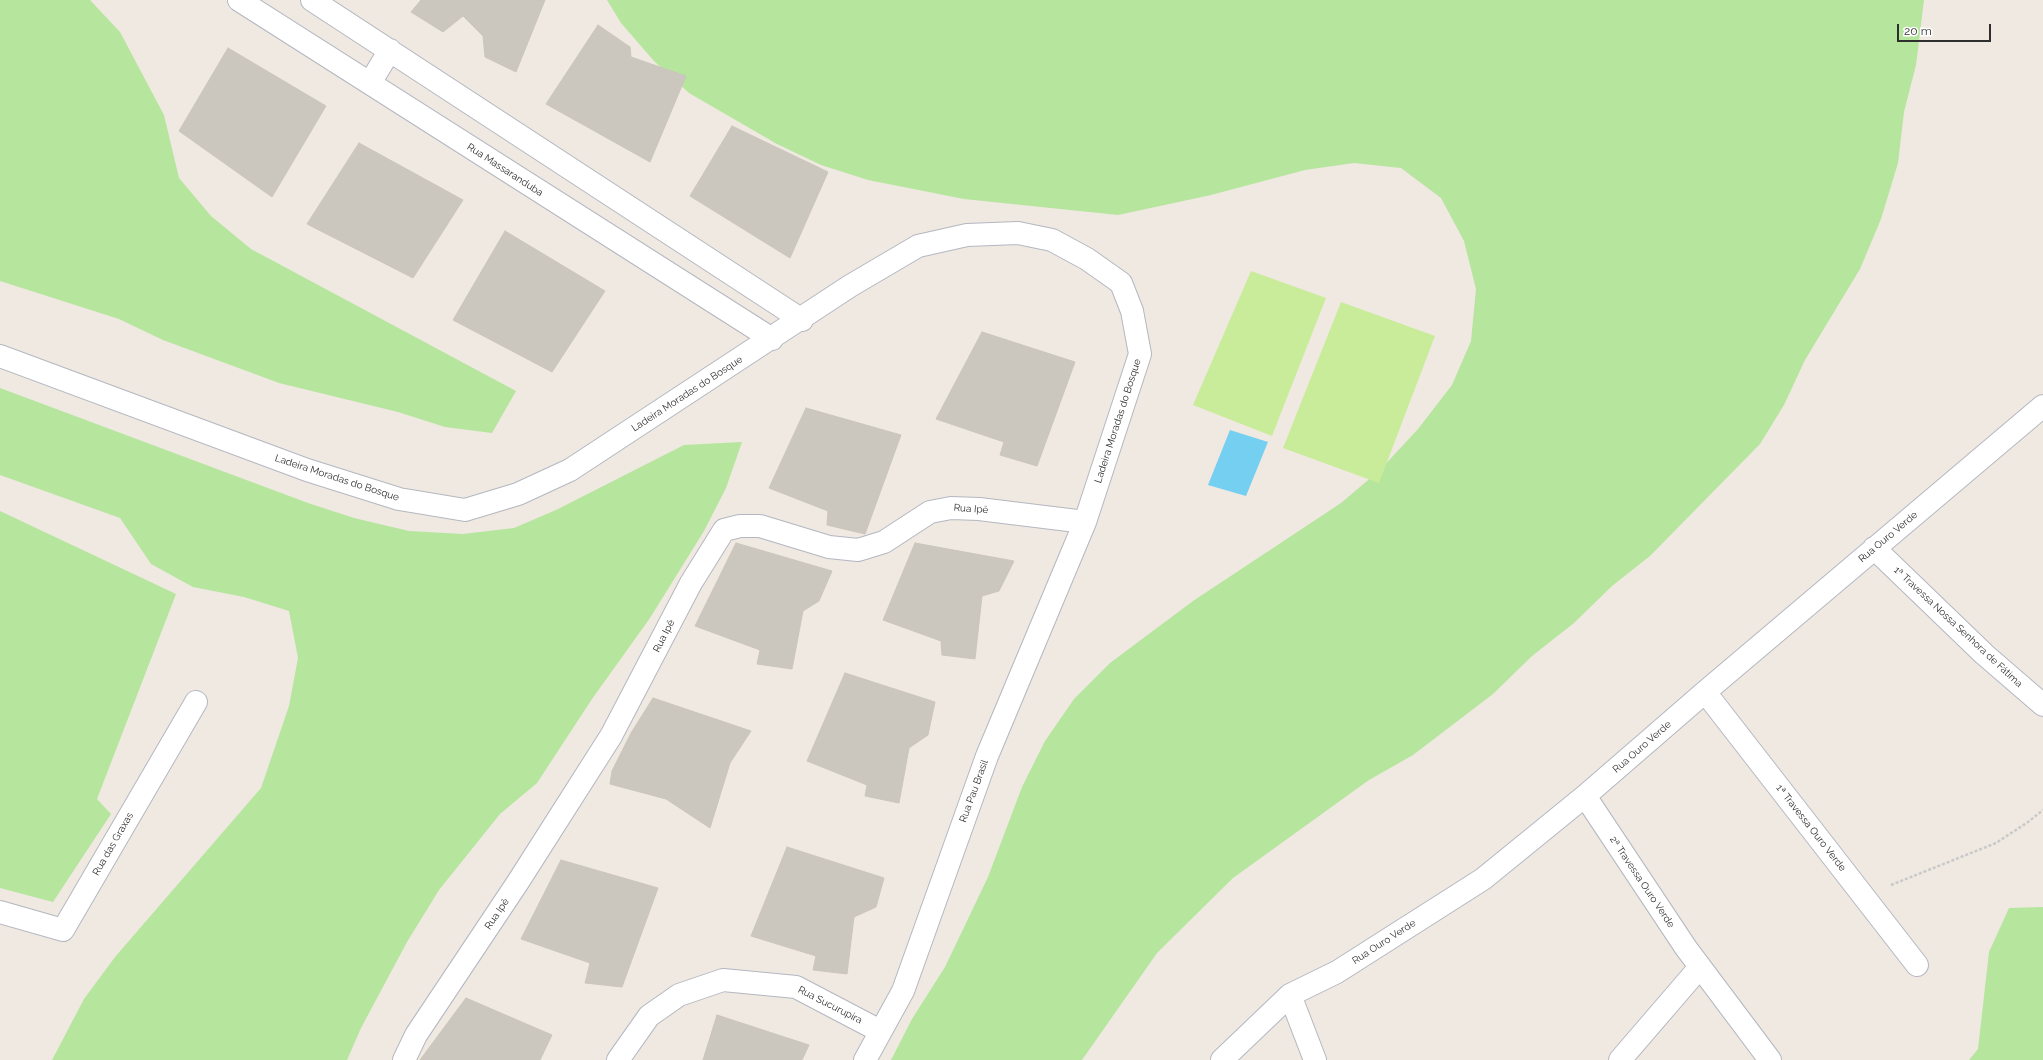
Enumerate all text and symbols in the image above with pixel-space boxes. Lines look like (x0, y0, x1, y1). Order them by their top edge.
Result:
scale bar (1899, 16, 1993, 42)
text: 20 m (1904, 24, 1932, 38)
street label: Rua Massaranduba (465, 141, 545, 199)
street label: Ladeira Moradas do Bosque (629, 354, 745, 434)
street label: Ladeira Moradas do Bosque (1092, 357, 1144, 485)
street label: Ladeira Moradas do Bosque (273, 452, 401, 504)
street label: Rua Ipê (953, 502, 989, 516)
street label: Rua Ouro Verde (1856, 509, 1920, 565)
street label: 1ª Travessa Nossa Senhora de Fátima (1891, 564, 2025, 690)
street label: Rua Ipê (651, 618, 677, 654)
street label: Rua Ouro Verde (1610, 718, 1674, 776)
street label: Rua Pau Brasil (957, 758, 991, 824)
street label: 1ª Travessa Ouro Verde (1773, 782, 1849, 874)
street label: Rua das Graxas (90, 810, 136, 878)
street label: 2ª Travessa Ouro Verde (1607, 834, 1677, 930)
street label: Rua Ipê (482, 896, 512, 932)
street label: Rua Ouro Verde (1350, 917, 1418, 967)
street label: Rua Sucurupira (796, 984, 864, 1026)

